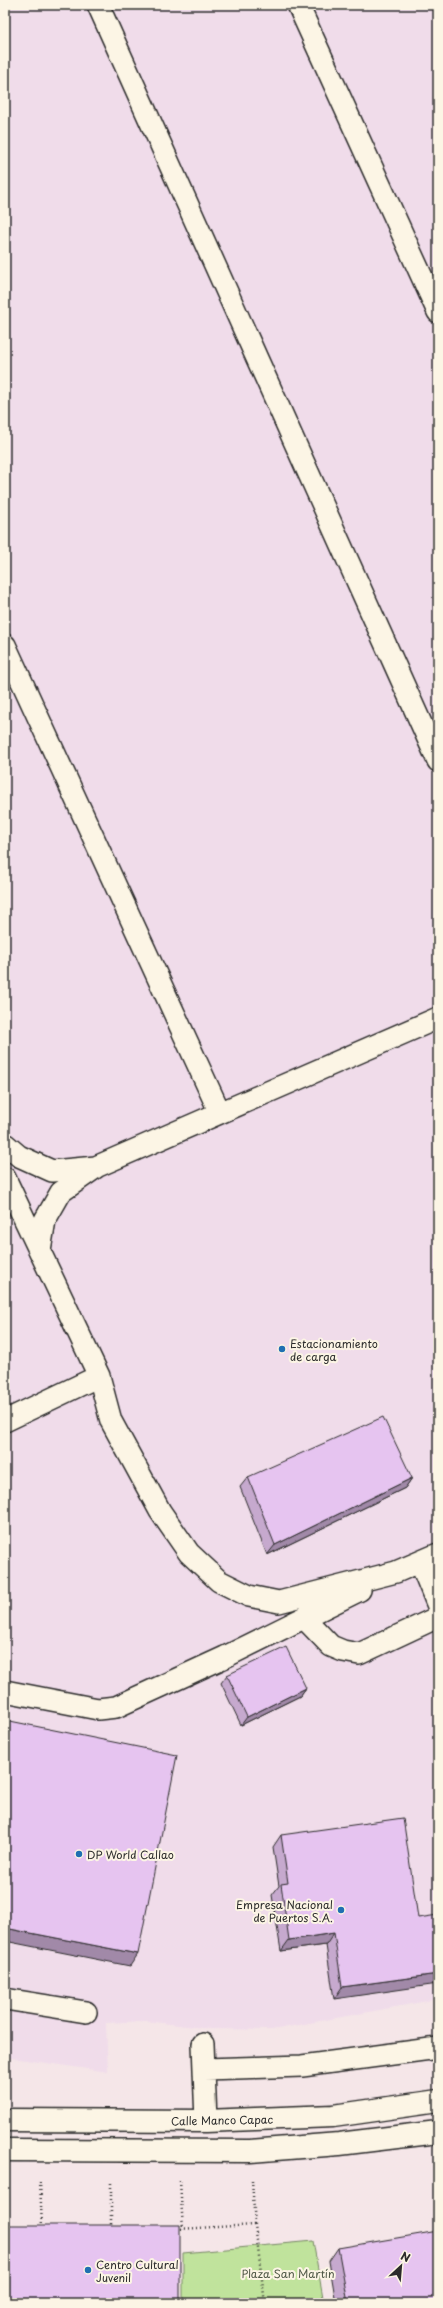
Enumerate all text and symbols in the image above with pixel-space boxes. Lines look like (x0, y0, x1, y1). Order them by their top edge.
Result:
place label: Estacionamiento de carga (290, 1335, 378, 1365)
marker: Estacionamiento de carga (277, 1344, 287, 1354)
place label: DP World Callao (87, 1846, 174, 1863)
marker: DP World Callao (74, 1849, 84, 1859)
place label: Empresa Nacional de Puertos S.A. (236, 1896, 333, 1926)
marker: Empresa Nacional de Puertos S.A. (336, 1905, 346, 1915)
street label: Calle Manco Capac (171, 2111, 274, 2129)
north arrow (381, 2246, 421, 2286)
text: N (398, 2247, 414, 2266)
place label: Centro Cultural Juvenil (96, 2256, 179, 2286)
marker: Centro Cultural Juvenil (83, 2265, 93, 2275)
park label: Plaza San Martín (241, 2265, 335, 2282)

